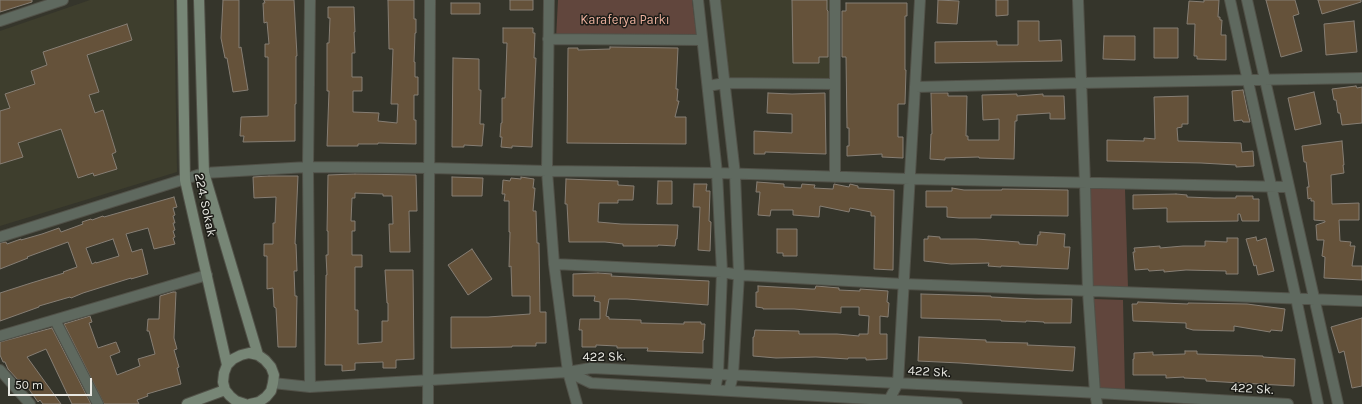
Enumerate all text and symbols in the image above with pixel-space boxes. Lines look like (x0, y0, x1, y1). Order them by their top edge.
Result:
park label: Karaferya Parkı (580, 12, 670, 28)
street label: 224. Sokak (191, 172, 219, 238)
street label: 422 Sk. (582, 349, 626, 365)
street label: 422 Sk. (907, 363, 951, 381)
scale bar (10, 370, 94, 396)
text: 50 m (15, 378, 43, 392)
street label: 422 Sk. (1230, 380, 1274, 398)

